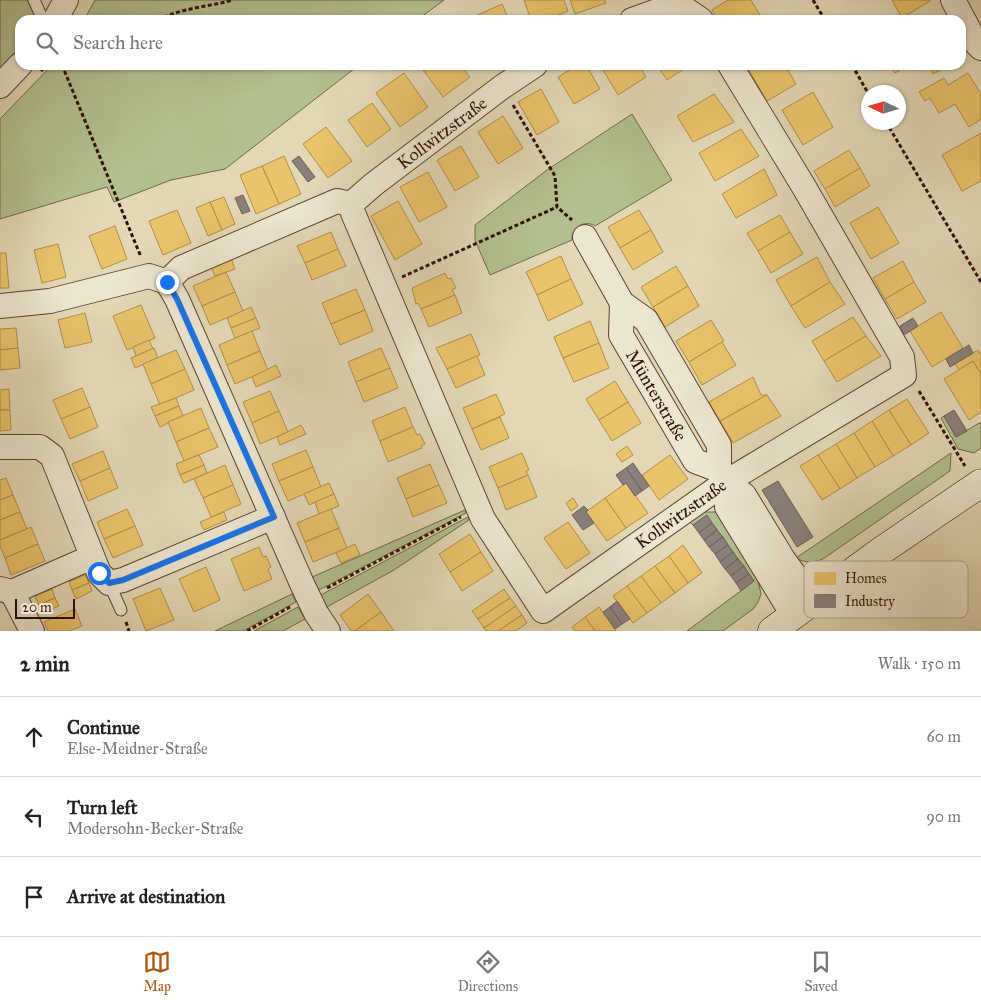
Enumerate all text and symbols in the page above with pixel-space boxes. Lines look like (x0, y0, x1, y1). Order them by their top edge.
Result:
search box (15, 15, 966, 70)
icon: search (33, 29, 61, 57)
text: Search here (73, 31, 163, 54)
north arrow (861, 85, 906, 130)
street label: Kollwitzstraße (393, 92, 491, 174)
route end (156, 271, 179, 294)
street label: Münterstraße (621, 346, 692, 445)
street label: Kollwitzstraße (631, 474, 731, 554)
legend (804, 561, 968, 618)
route start (88, 562, 111, 585)
text: Homes (845, 570, 887, 587)
text: Industry (845, 593, 895, 610)
scale bar (15, 596, 75, 619)
text: 20 m (22, 599, 52, 616)
text: 2 min (20, 651, 70, 677)
text: Walk · 150 m (878, 654, 961, 673)
text: Continue (67, 716, 140, 739)
icon: ahead (20, 723, 48, 751)
text: 60 m (927, 727, 961, 746)
text: Else-Meidner-Straße (67, 739, 208, 758)
text: Turn left (67, 796, 137, 819)
icon: left (20, 803, 48, 831)
text: 90 m (926, 807, 961, 826)
text: Modersohn-Becker-Straße (67, 819, 243, 838)
icon: arrive (20, 883, 48, 911)
text: Arrive at destination (67, 885, 225, 908)
tab: Map (143, 948, 171, 995)
tab: Directions (458, 948, 518, 995)
tab: Saved (805, 948, 838, 995)

